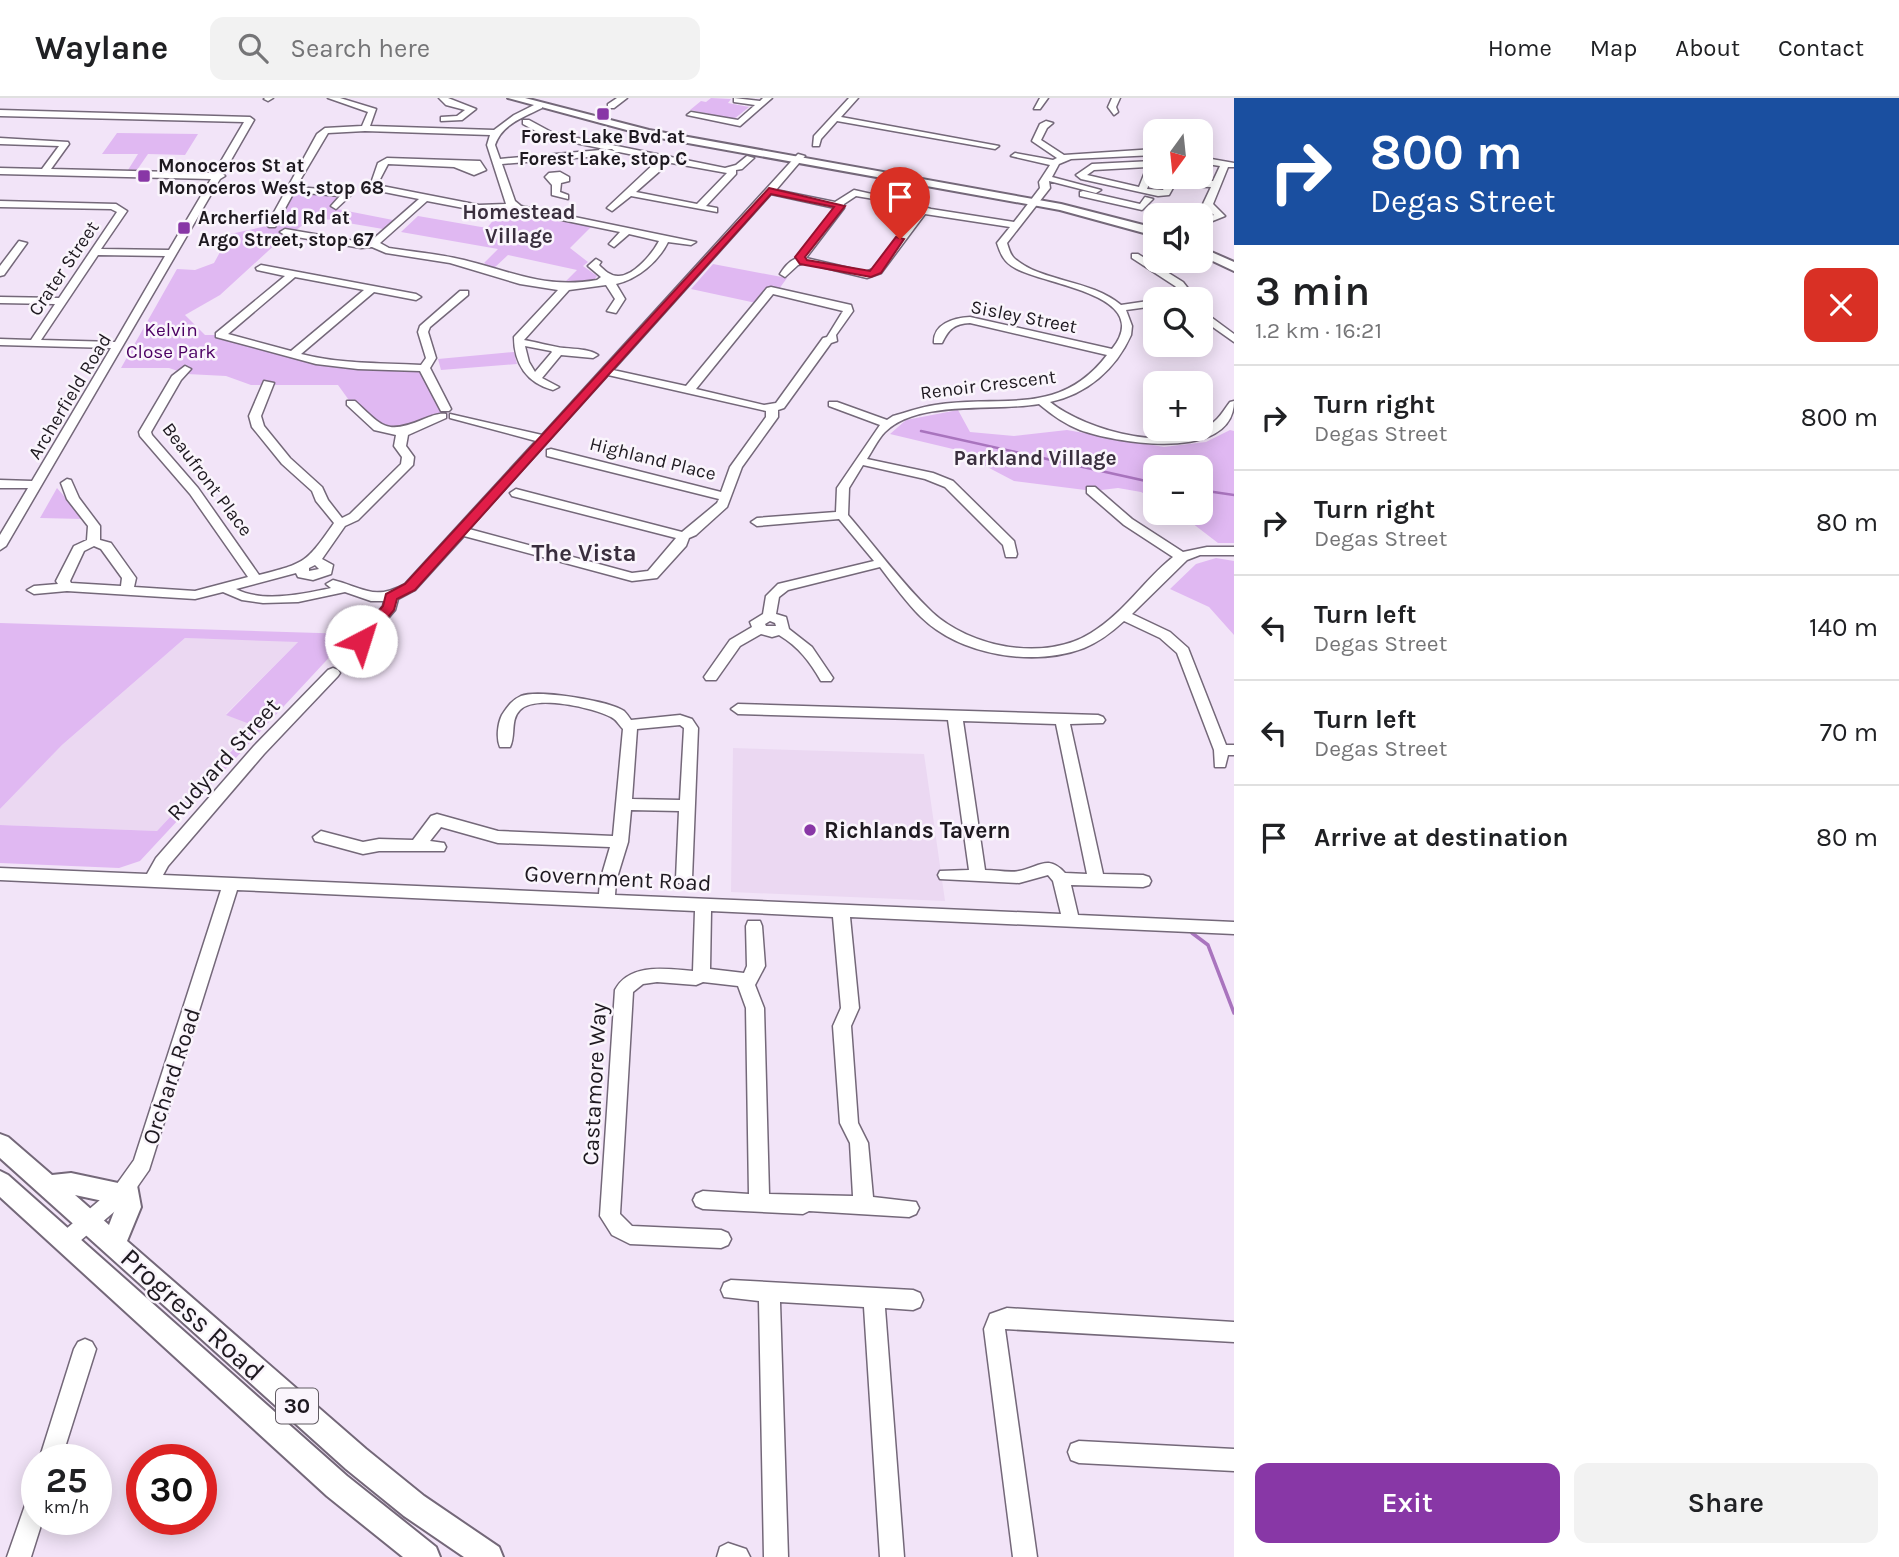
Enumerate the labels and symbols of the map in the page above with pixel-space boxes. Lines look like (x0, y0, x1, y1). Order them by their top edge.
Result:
marker: Forest Lake Bvd at Forest Lake, stop C (595, 106, 611, 122)
north arrow (1143, 119, 1213, 189)
place label: Forest Lake Bvd at Forest Lake, stop C (519, 126, 687, 170)
place label: Monoceros St at Monoceros West, stop 68 (158, 155, 384, 199)
pin (870, 167, 930, 239)
marker: Monoceros St at Monoceros West, stop 68 (136, 168, 152, 184)
district label: Homestead Village (462, 200, 576, 248)
place label: Archerfield Rd at Argo Street, stop 67 (198, 207, 374, 251)
street label: Crater Street (24, 217, 104, 320)
marker: Archerfield Rd at Argo Street, stop 67 (176, 220, 192, 236)
street label: Sisley Street (969, 296, 1079, 338)
park label: Kelvin Close Park (126, 319, 216, 363)
street label: Archerfield Road (24, 330, 116, 463)
street label: Renoir Crescent (919, 366, 1057, 404)
street label: Beaufront Place (157, 419, 257, 541)
street label: Highland Place (587, 433, 718, 485)
district label: Parkland Village (953, 446, 1117, 470)
district label: The Vista (531, 539, 637, 567)
position arrow (324, 604, 398, 678)
street label: Rudyard Street (161, 692, 286, 826)
place label: Richlands Tavern (824, 817, 1011, 844)
marker: Richlands Tavern (802, 822, 818, 838)
street label: Government Road (524, 860, 712, 897)
street label: Castamore Way (577, 1002, 612, 1166)
street label: Orchard Road (137, 1004, 206, 1148)
street label: Progress Road (114, 1241, 271, 1387)
road number: 30 (276, 1388, 318, 1424)
speed limit sign: 30 (126, 1444, 217, 1535)

